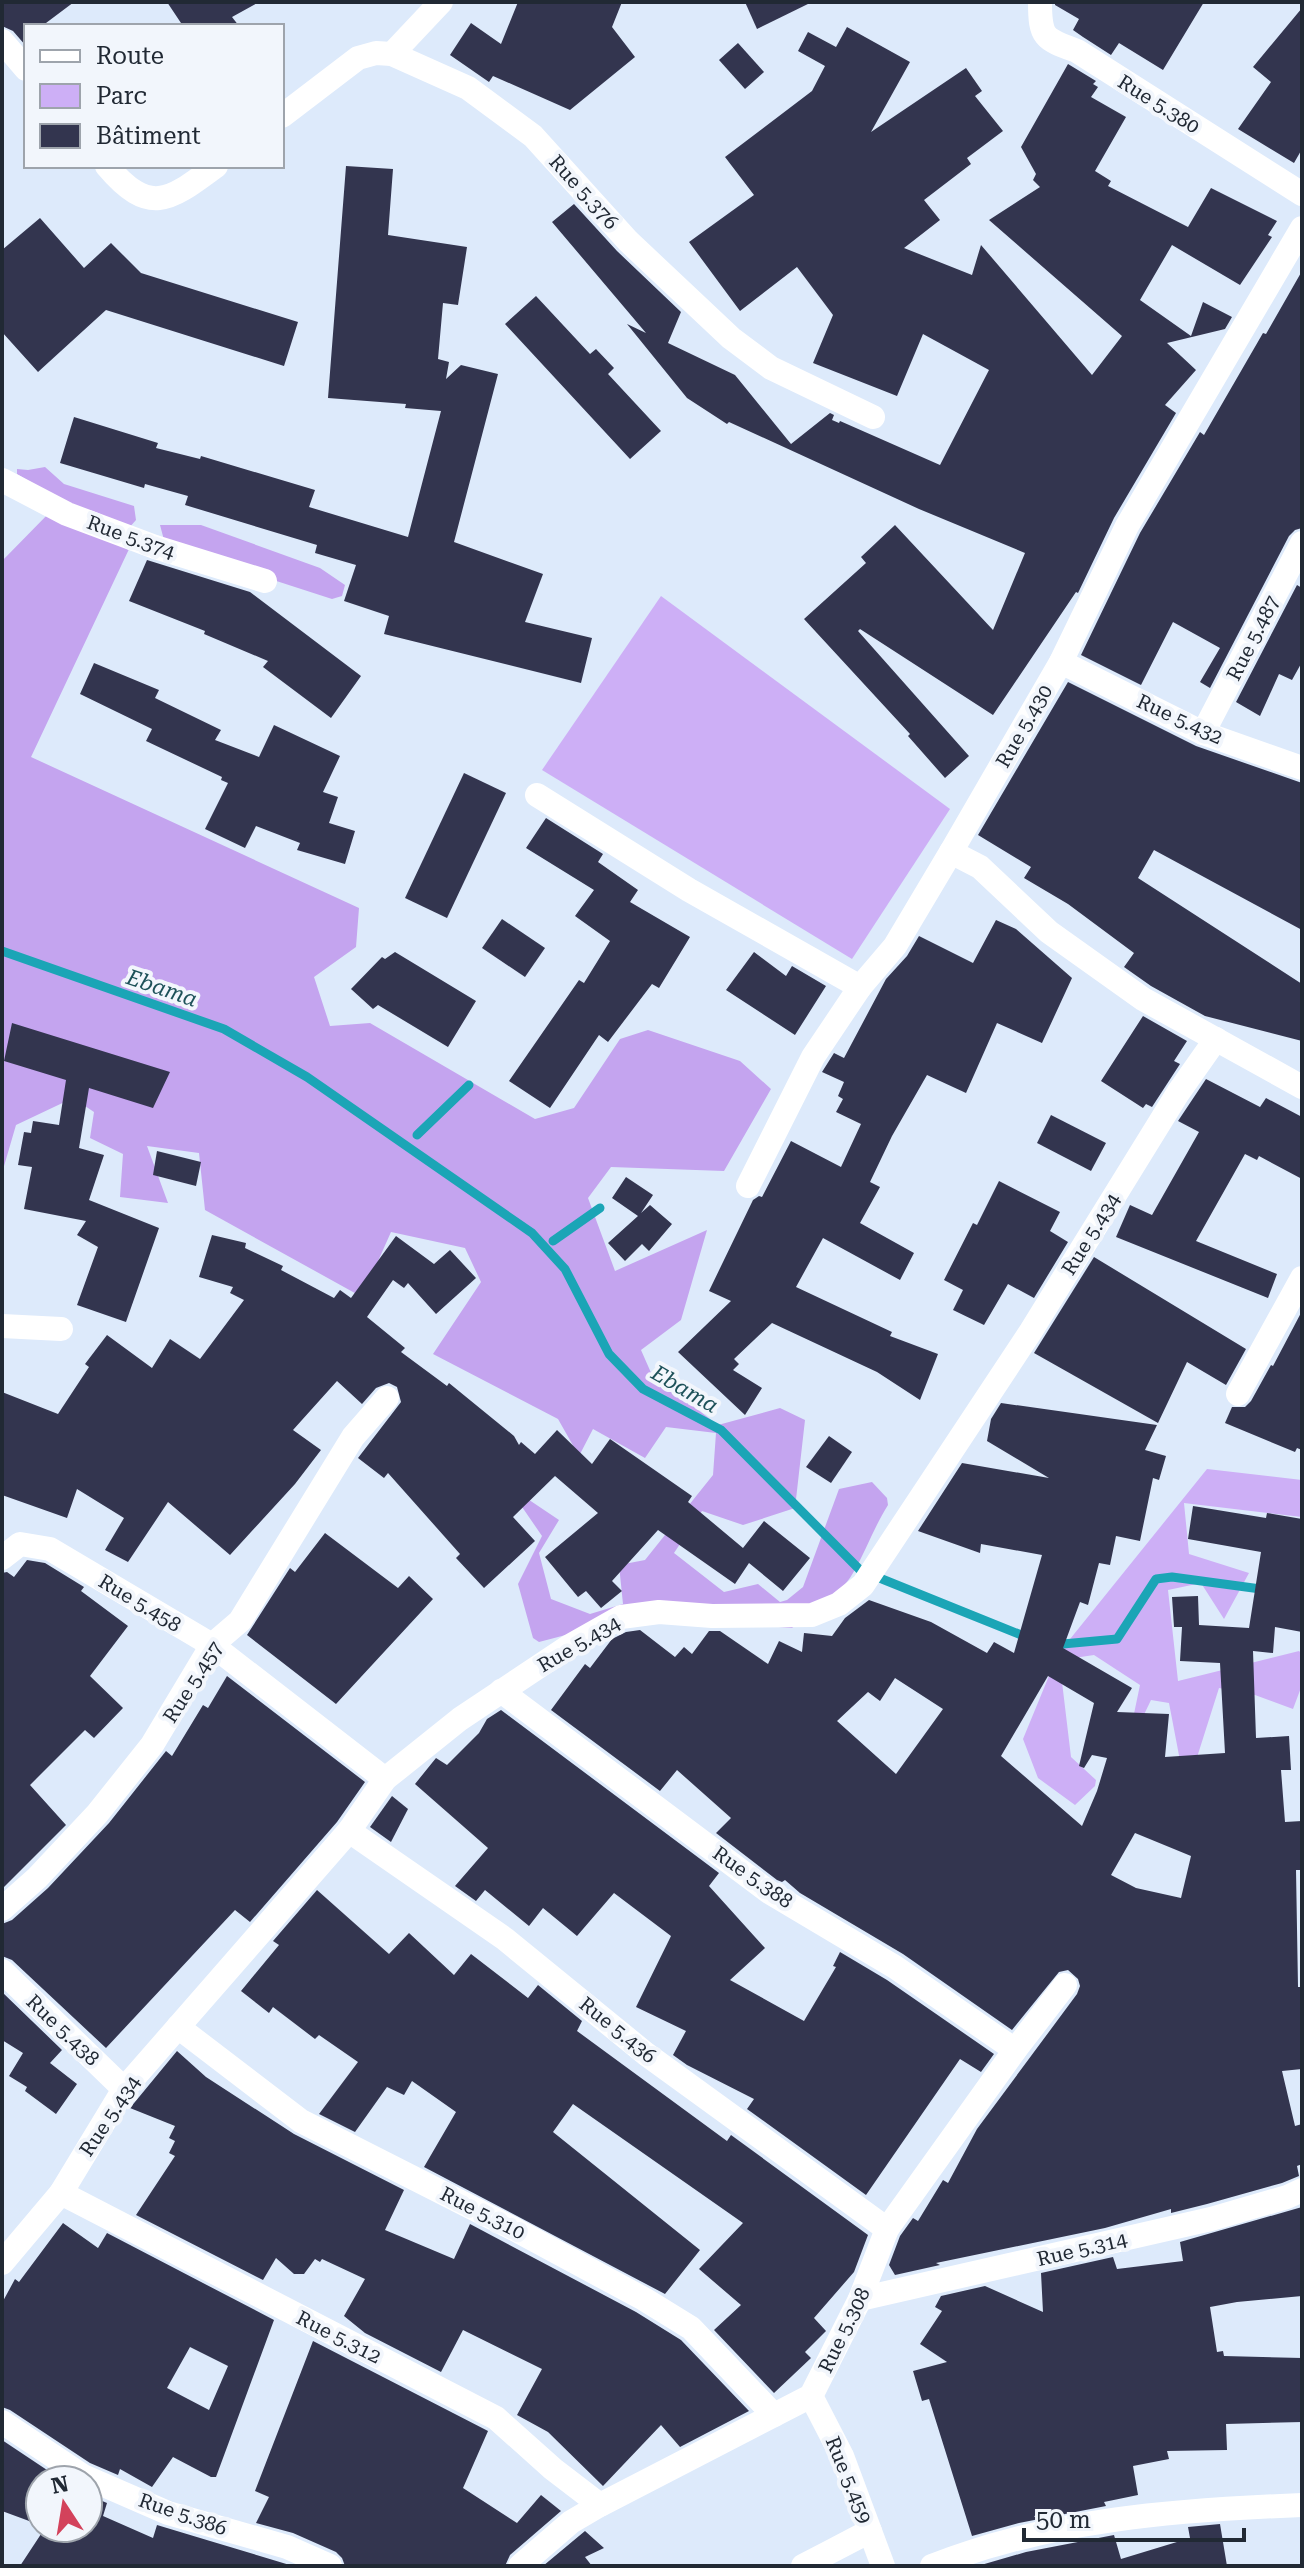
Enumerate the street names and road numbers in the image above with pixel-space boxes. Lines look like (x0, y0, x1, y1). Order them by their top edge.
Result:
street label: Rue 5.380 (1114, 69, 1204, 139)
street label: Rue 5.376 (544, 150, 624, 234)
street label: Rue 5.374 (84, 510, 179, 564)
street label: Rue 5.487 (1221, 592, 1285, 684)
street label: Rue 5.430 (991, 680, 1057, 772)
street label: Rue 5.432 (1133, 689, 1227, 749)
street label: Rue 5.434 (1056, 1188, 1126, 1279)
street label: Rue 5.458 (94, 1569, 186, 1637)
street label: Rue 5.434 (533, 1610, 626, 1677)
street label: Rue 5.457 (158, 1637, 228, 1727)
street label: Rue 5.388 (708, 1841, 798, 1913)
street label: Rue 5.438 (22, 1989, 104, 2071)
street label: Rue 5.436 (575, 1992, 661, 2068)
street label: Rue 5.434 (74, 2071, 146, 2161)
street label: Rue 5.310 (437, 2181, 529, 2245)
street label: Rue 5.314 (1034, 2227, 1130, 2271)
street label: Rue 5.308 (813, 2283, 875, 2377)
street label: Rue 5.312 (293, 2305, 385, 2369)
street label: Rue 5.459 (821, 2433, 877, 2527)
street label: Rue 5.386 (136, 2488, 230, 2540)

